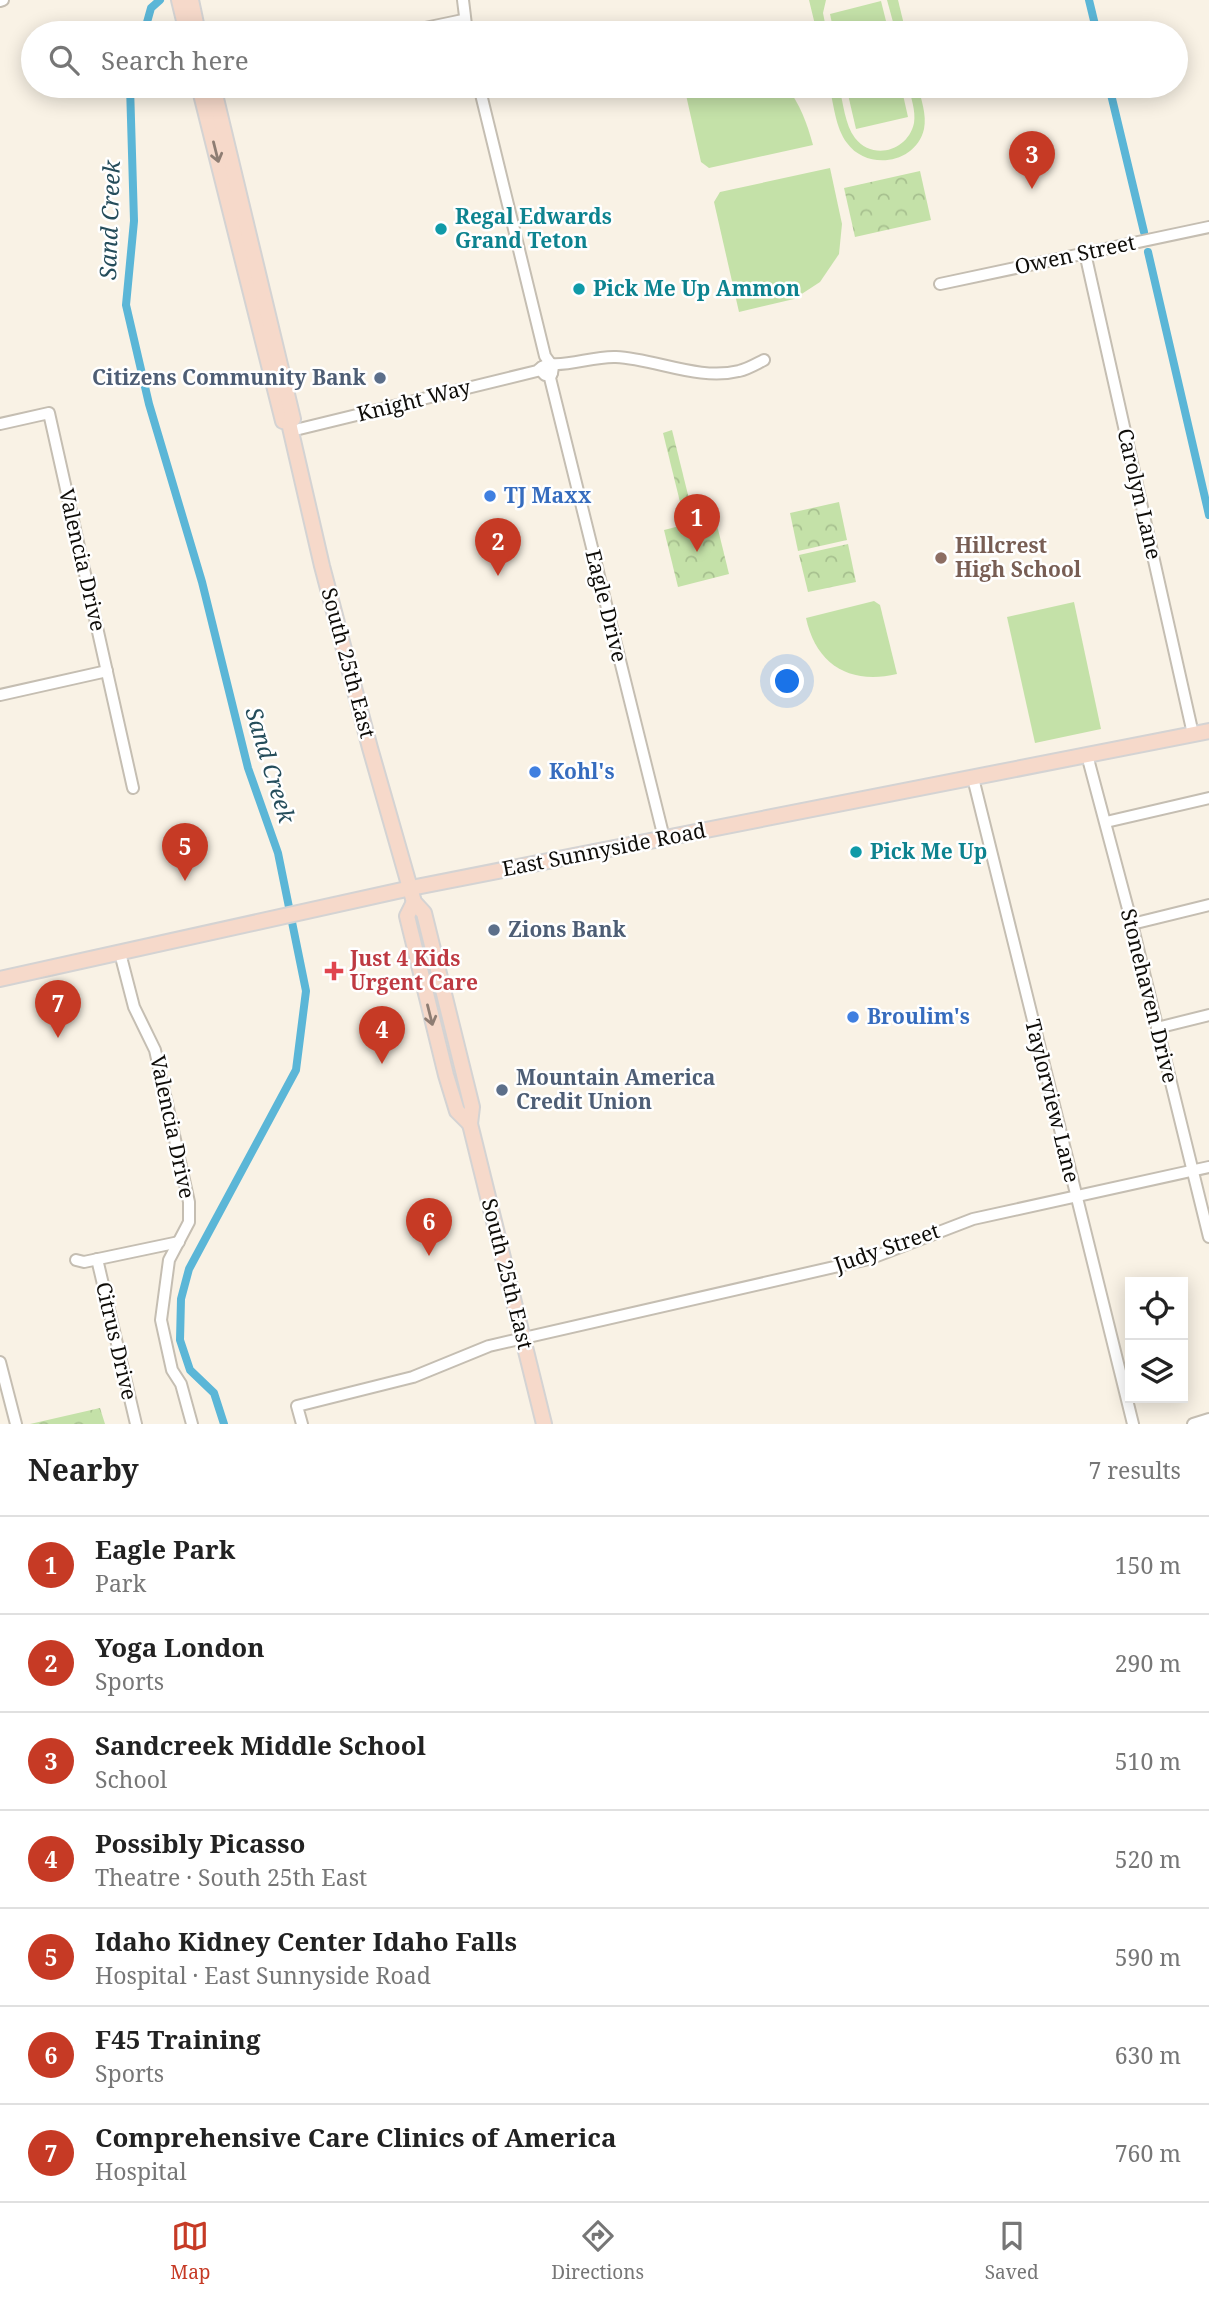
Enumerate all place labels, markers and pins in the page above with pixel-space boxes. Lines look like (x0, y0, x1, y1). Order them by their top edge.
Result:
pin: 3 (1009, 131, 1055, 189)
place label: Regal Edwards Grand Teton (455, 202, 612, 254)
marker: Regal Edwards Grand Teton (433, 221, 449, 237)
place label: Pick Me Up Ammon (593, 274, 800, 302)
marker: Pick Me Up Ammon (571, 281, 587, 297)
place label: Citizens Community Bank (92, 363, 367, 391)
marker: Citizens Community Bank (372, 370, 388, 386)
place label: TJ Maxx (504, 481, 592, 509)
marker: TJ Maxx (482, 488, 498, 504)
pin: 1 (674, 494, 720, 552)
pin: 2 (475, 518, 521, 576)
place label: Hillcrest High School (955, 531, 1082, 583)
marker: Hillcrest High School (933, 550, 949, 566)
place label: Kohl's (549, 757, 614, 785)
marker: Kohl's (527, 764, 543, 780)
pin: 5 (162, 823, 208, 881)
place label: Pick Me Up (870, 837, 987, 865)
marker: Pick Me Up (848, 844, 864, 860)
place label: Zions Bank (508, 915, 627, 943)
marker: Zions Bank (486, 922, 502, 938)
place label: Just 4 Kids Urgent Care (349, 944, 478, 996)
marker: Just 4 Kids Urgent Care (324, 961, 344, 981)
pin: 7 (35, 980, 81, 1038)
place label: Broulim's (867, 1002, 970, 1030)
pin: 4 (359, 1006, 405, 1064)
marker: Broulim's (845, 1009, 861, 1025)
place label: Mountain America Credit Union (516, 1063, 715, 1115)
marker: Mountain America Credit Union (494, 1082, 510, 1098)
pin: 6 (406, 1198, 452, 1256)

